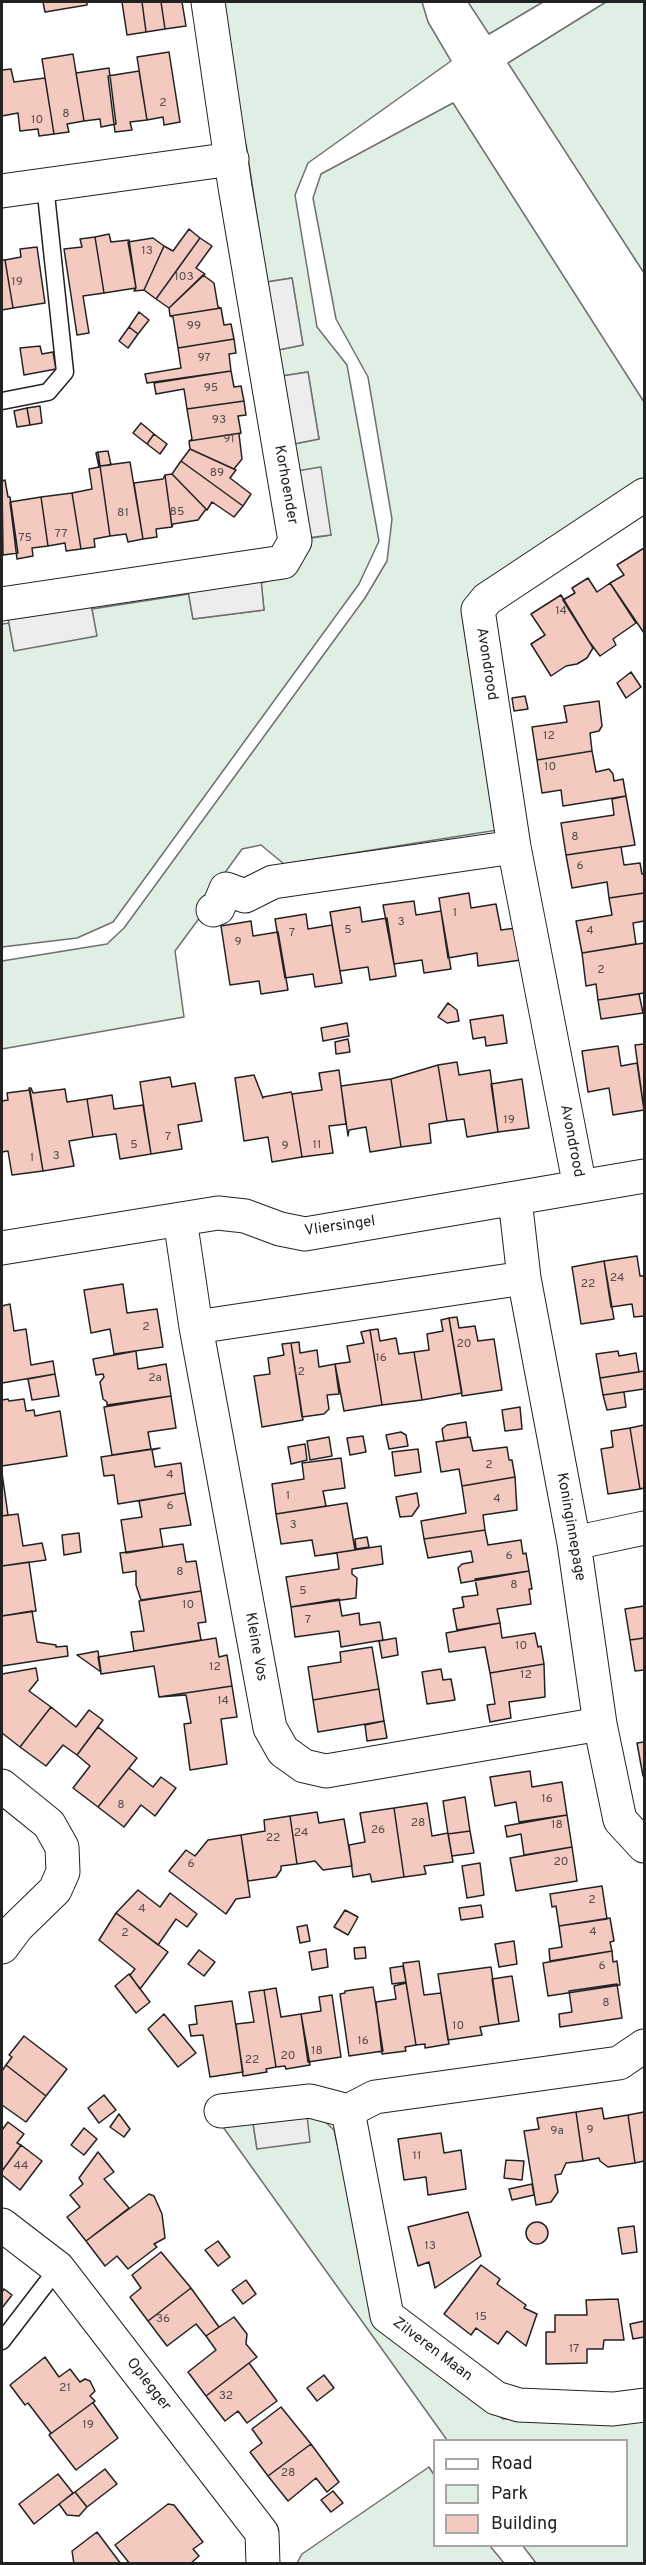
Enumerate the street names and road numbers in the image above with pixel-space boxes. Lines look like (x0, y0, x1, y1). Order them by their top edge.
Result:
street label: Korhoender (269, 444, 301, 526)
street label: Avondrood (471, 626, 501, 702)
street label: Avondrood (555, 1103, 587, 1179)
street label: Vliersingel (303, 1213, 377, 1241)
street label: Koninginnepage (552, 1471, 588, 1583)
street label: Kleine Vos (240, 1611, 270, 1683)
street label: Zilveren Maan (389, 2314, 475, 2386)
street label: Oplegger (122, 2355, 174, 2415)

